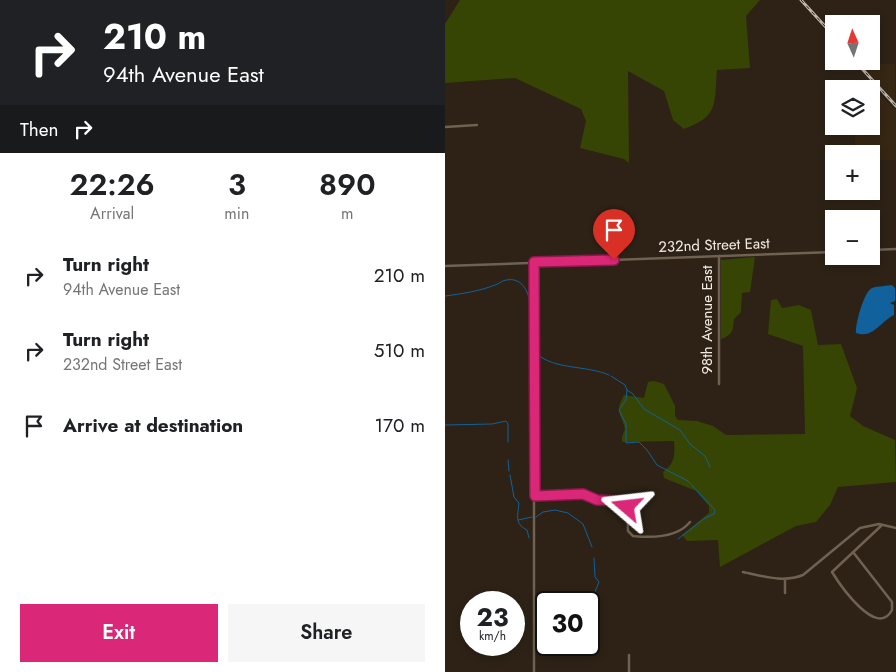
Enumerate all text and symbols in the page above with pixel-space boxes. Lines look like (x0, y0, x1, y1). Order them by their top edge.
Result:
text: 210 m (103, 12, 206, 62)
north arrow (825, 15, 880, 70)
map controls (825, 15, 880, 265)
icon: right (20, 20, 85, 85)
text: 94th Avenue East (103, 58, 264, 90)
button: layers (825, 80, 880, 135)
icon: right (69, 115, 97, 143)
text: Then (20, 116, 59, 143)
button: + (825, 145, 880, 200)
text: 22:26 (70, 163, 155, 206)
text: 3 (228, 163, 246, 206)
text: 890 (319, 163, 375, 206)
text: Arrival (90, 202, 134, 225)
text: min (224, 202, 249, 225)
text: m (341, 202, 353, 225)
pin (593, 209, 635, 260)
button: − (825, 210, 880, 265)
icon: arrive (600, 216, 628, 244)
street label: 232nd Street East (658, 232, 771, 258)
text: Turn right (63, 251, 149, 278)
icon: right (20, 262, 48, 290)
text: 210 m (374, 262, 425, 289)
street label: 98th Avenue East (696, 265, 718, 375)
text: 94th Avenue East (63, 278, 180, 301)
text: Turn right (63, 326, 149, 353)
icon: right (20, 337, 48, 365)
text: 510 m (374, 337, 425, 364)
text: 232nd Street East (63, 353, 182, 376)
icon: arrive (20, 412, 48, 440)
text: Arrive at destination (63, 412, 243, 439)
text: 170 m (375, 412, 425, 439)
position arrow (600, 480, 652, 532)
speed limit sign: 30 (535, 591, 600, 656)
text: 23 (477, 599, 508, 635)
button: Exit (20, 604, 218, 662)
button: Share (228, 604, 425, 662)
text: km/h (479, 627, 506, 645)

